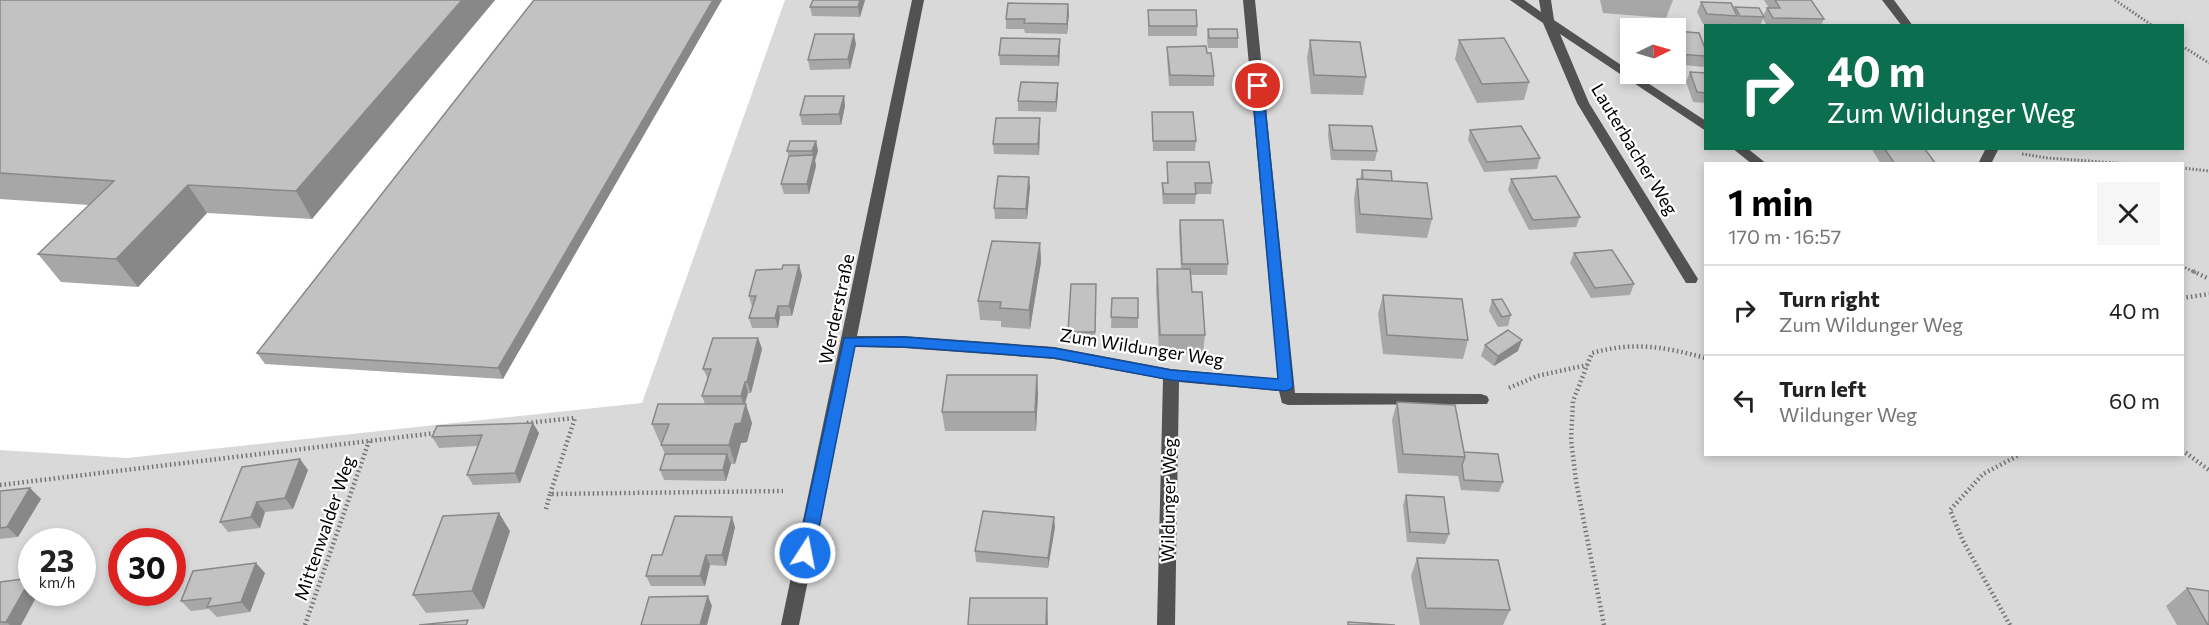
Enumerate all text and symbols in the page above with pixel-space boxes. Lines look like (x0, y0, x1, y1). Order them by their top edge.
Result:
north arrow (1620, 18, 1686, 84)
map controls (1620, 18, 1686, 84)
text: 40 m (1827, 44, 1925, 96)
icon: right (1728, 48, 1806, 126)
pin (1232, 60, 1283, 111)
icon: arrive (1241, 69, 1274, 102)
street label: Lauterbacher Weg (1587, 79, 1683, 219)
text: Zum Wildunger Weg (1827, 96, 2076, 129)
text: 1 min (1728, 179, 1813, 223)
button: close (2097, 182, 2160, 245)
text: 170 m · 16:57 (1728, 224, 1841, 248)
street label: Werderstraße (814, 252, 858, 366)
text: Turn right (1779, 285, 1880, 312)
icon: right (1728, 294, 1761, 327)
text: 40 m (2109, 297, 2160, 324)
text: Zum Wildunger Weg (1779, 312, 1963, 336)
street label: Zum Wildunger Weg (1058, 323, 1226, 371)
text: Turn left (1779, 375, 1866, 402)
icon: left (1728, 384, 1761, 417)
text: 60 m (2109, 387, 2160, 414)
text: Wildunger Weg (1779, 402, 1917, 426)
street label: Wildunger Weg (1156, 437, 1180, 562)
street label: Mittenwalder Weg (289, 453, 359, 603)
position arrow (773, 521, 837, 585)
speed limit sign: 30 (108, 528, 186, 606)
text: 23 (40, 541, 74, 578)
text: km/h (39, 573, 75, 591)

